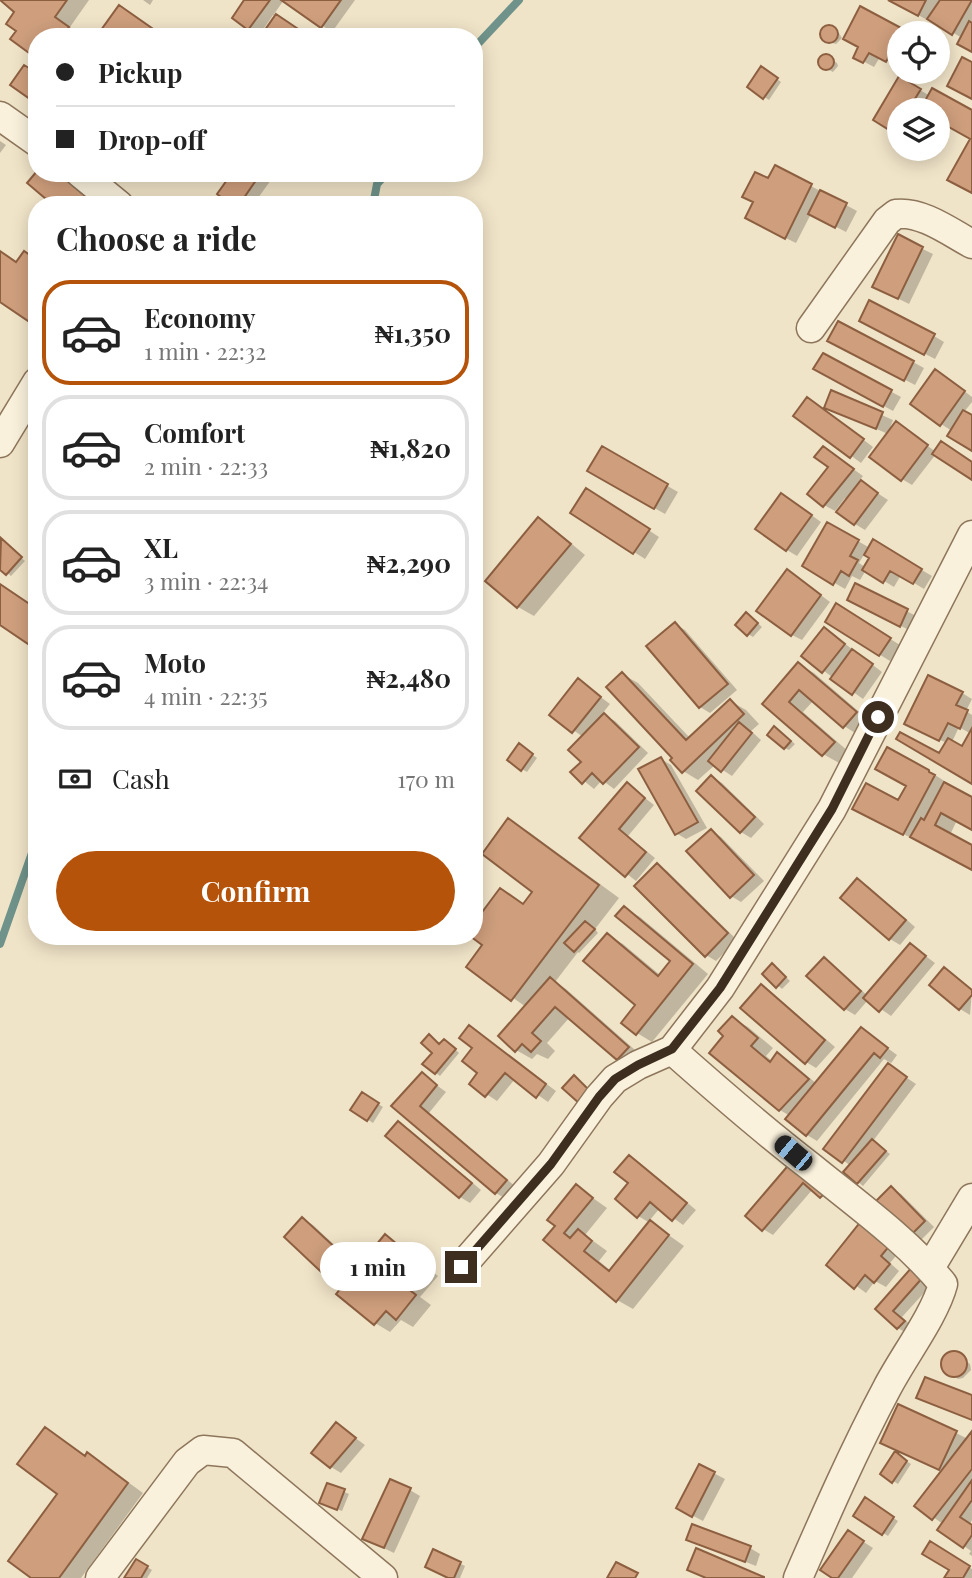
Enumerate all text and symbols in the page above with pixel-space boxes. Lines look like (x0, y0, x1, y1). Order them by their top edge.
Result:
map controls (887, 21, 950, 161)
button: locate (887, 21, 950, 84)
text: Pickup (98, 55, 182, 90)
button: layers (887, 98, 950, 161)
text: Drop-off (98, 122, 205, 157)
text: Choose a ride (56, 216, 257, 259)
text: Economy (144, 300, 255, 335)
icon: car (60, 301, 123, 364)
text: ₦1,350 (375, 315, 451, 350)
text: 1 min · 22:32 (144, 335, 266, 366)
text: Comfort (144, 415, 245, 450)
icon: car (60, 416, 123, 479)
text: ₦1,820 (370, 430, 451, 465)
text: 2 min · 22:33 (144, 450, 268, 481)
text: XL (144, 530, 178, 565)
icon: car (60, 531, 123, 594)
text: ₦2,290 (367, 545, 451, 580)
text: 3 min · 22:34 (144, 565, 268, 596)
text: Moto (144, 645, 206, 680)
icon: car (60, 646, 123, 709)
text: ₦2,480 (366, 660, 451, 695)
text: 4 min · 22:35 (144, 680, 268, 711)
route start (862, 701, 894, 733)
icon: cash (56, 760, 94, 798)
text: Cash (112, 761, 170, 796)
text: 170 m (397, 763, 455, 794)
button: Confirm (56, 851, 455, 931)
car (771, 1131, 816, 1175)
callout: 1 min (321, 1242, 436, 1292)
text: 1 min (350, 1251, 406, 1282)
route end (445, 1251, 477, 1283)

